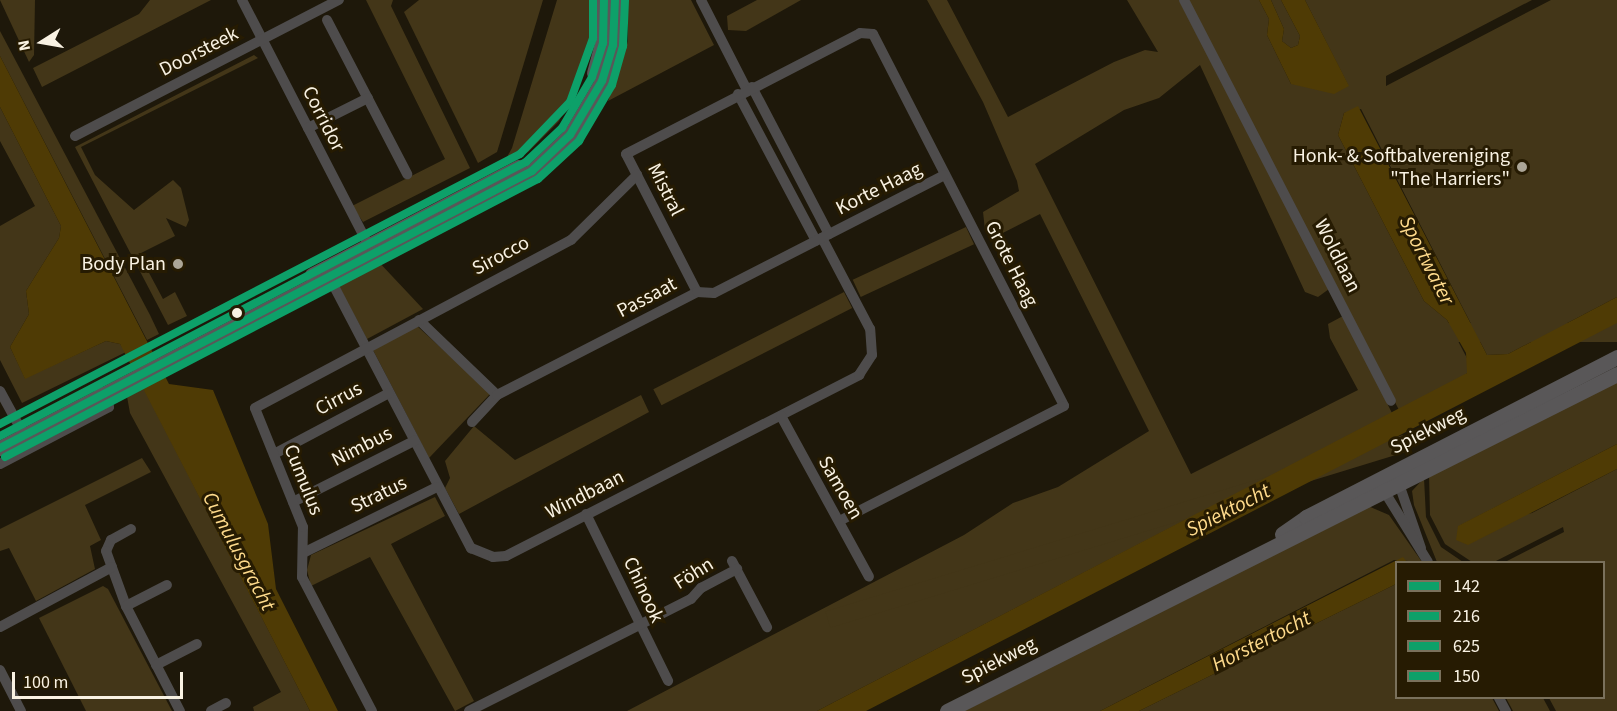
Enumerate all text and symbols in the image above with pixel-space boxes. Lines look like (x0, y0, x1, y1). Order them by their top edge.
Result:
north arrow (12, 12, 72, 72)
street label: Doorsteek (156, 22, 242, 82)
text: N (13, 38, 36, 53)
street label: Corridor (296, 82, 350, 156)
place label: Honk- & Softbalvereniging "The Harriers" (1293, 144, 1510, 191)
street label: Korte Haag (832, 157, 926, 221)
street label: Mistral (642, 160, 688, 220)
marker: Honk- & Softbalvereniging "The Harriers" (1515, 160, 1529, 174)
water label: Sportwater (1394, 211, 1460, 309)
street label: Woldlaan (1308, 215, 1366, 297)
street label: Grote Haag (979, 217, 1043, 311)
street label: Sirocco (468, 231, 534, 281)
place label: Body Plan (82, 252, 166, 276)
marker: Body Plan (171, 257, 185, 271)
street label: Passaat (613, 272, 681, 324)
unlabelled marker (231, 307, 243, 319)
street label: Cirrus (312, 377, 366, 421)
street label: Spiekweg (1387, 402, 1469, 460)
street label: Nimbus (328, 422, 396, 472)
street label: Cumulus (278, 441, 328, 519)
street label: Samoen (812, 452, 868, 524)
street label: Windbaan (542, 465, 628, 525)
street label: Stratus (347, 471, 411, 519)
water label: Spiektocht (1182, 478, 1274, 542)
water label: Cumulusgracht (197, 487, 281, 615)
street label: Chinook (617, 553, 669, 627)
street label: Föhn (670, 553, 718, 595)
legend (1395, 561, 1605, 699)
text: 142 (1453, 574, 1480, 599)
text: 216 (1453, 604, 1480, 629)
water label: Horstertocht (1207, 605, 1315, 677)
street label: Spiekweg (958, 632, 1040, 690)
text: 625 (1453, 634, 1480, 659)
scale bar (15, 660, 186, 698)
text: 150 (1453, 664, 1480, 689)
text: 100 m (23, 670, 68, 695)

